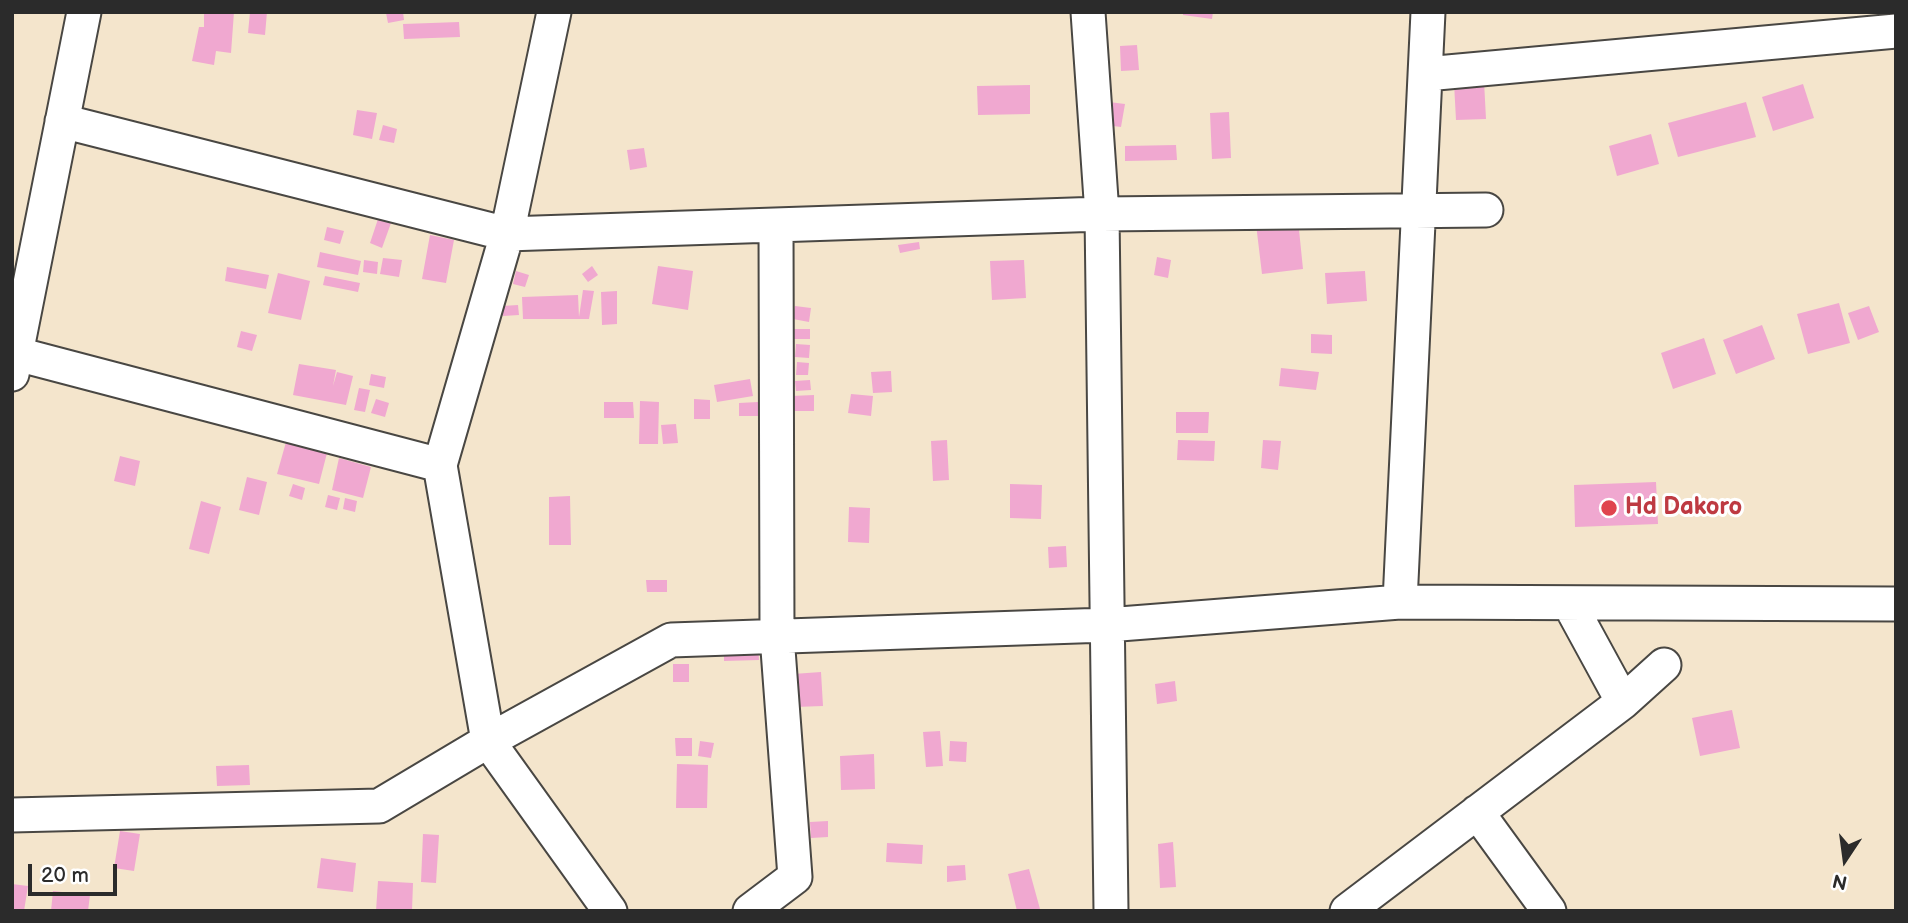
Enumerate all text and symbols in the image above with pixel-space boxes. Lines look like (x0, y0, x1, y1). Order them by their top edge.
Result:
place label: Hd Dakoro (1625, 494, 1742, 522)
marker: Hd Dakoro (1599, 498, 1619, 518)
north arrow (1810, 825, 1880, 895)
scale bar (32, 850, 121, 894)
text: 20 m (41, 863, 89, 888)
text: N (1831, 868, 1850, 894)

